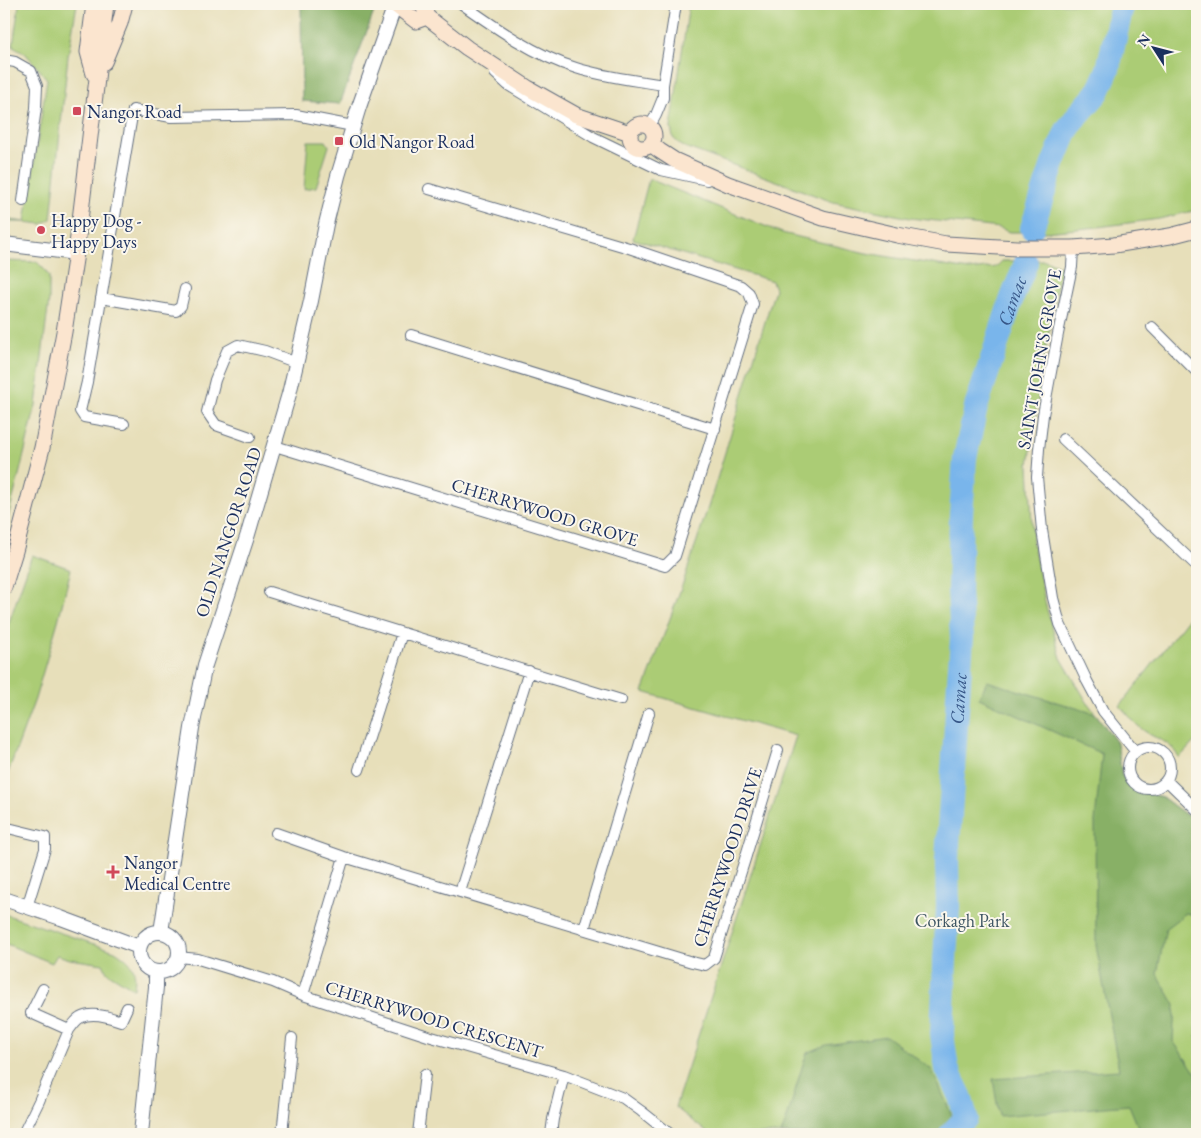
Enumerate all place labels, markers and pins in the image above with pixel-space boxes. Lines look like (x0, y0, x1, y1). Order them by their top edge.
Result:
place label: Nangor Road (87, 100, 183, 123)
marker: Nangor Road (71, 105, 83, 117)
place label: Old Nangor Road (349, 130, 476, 153)
marker: Old Nangor Road (333, 135, 345, 147)
place label: Happy Dog - Happy Days (51, 209, 141, 253)
marker: Happy Dog - Happy Days (35, 224, 47, 236)
place label: Nangor Medical Centre (124, 851, 230, 895)
marker: Nangor Medical Centre (106, 865, 120, 879)

